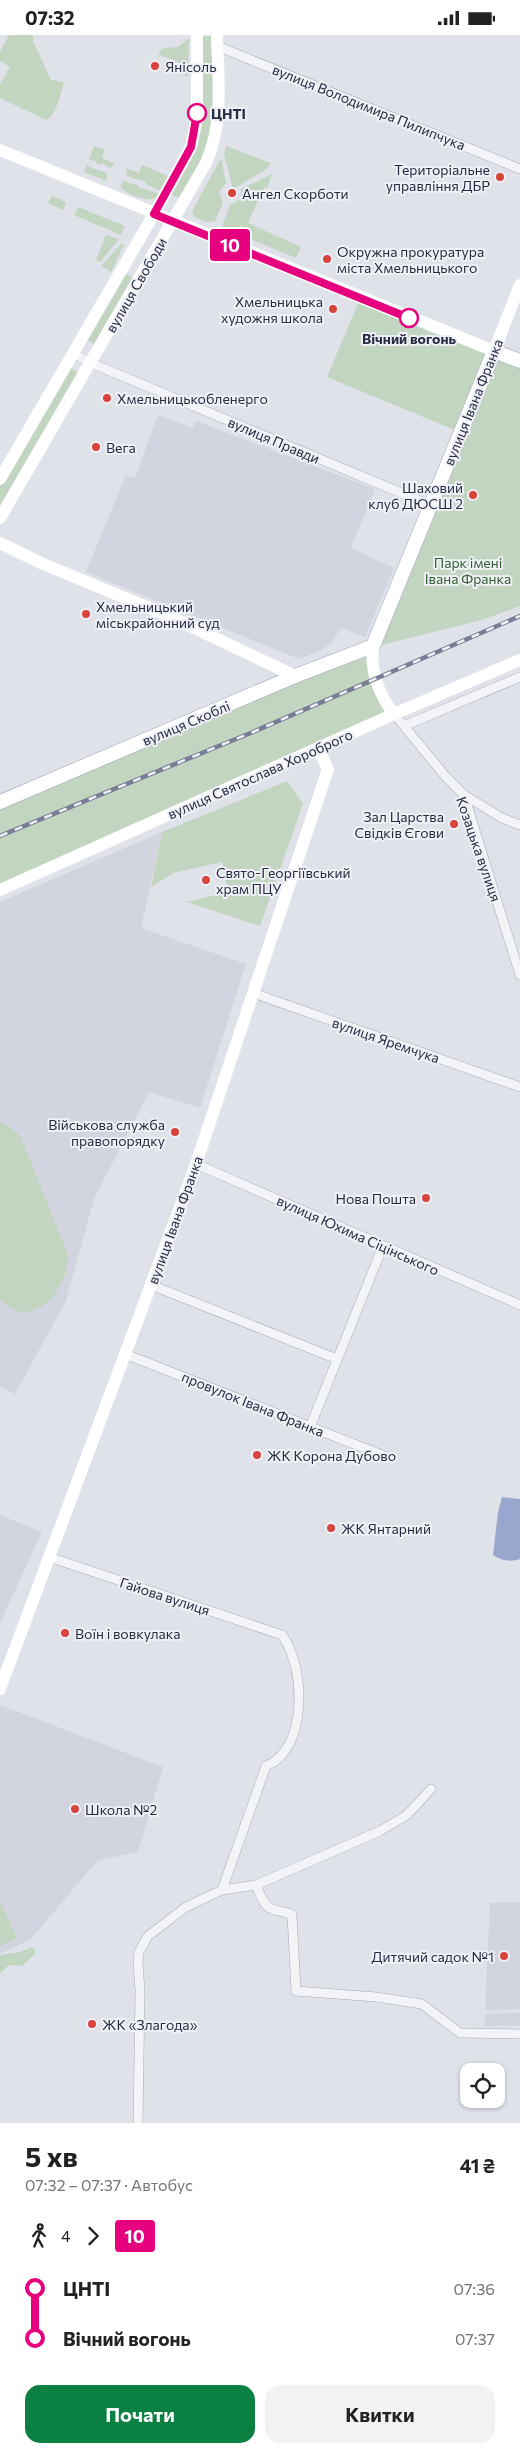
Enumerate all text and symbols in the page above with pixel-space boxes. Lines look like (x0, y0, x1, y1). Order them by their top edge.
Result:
text: 07:32 (25, 6, 75, 29)
place label: Янісоль (165, 58, 216, 75)
marker: Янісоль (149, 60, 161, 72)
street label: вулиця Володимира Пилипчука (270, 60, 468, 154)
marker: ЦНТІ (187, 103, 207, 123)
place label: ЦНТІ (211, 105, 246, 122)
place label: Територіальне управління ДБР (386, 161, 490, 194)
marker: Територіальне управління ДБР (494, 171, 506, 183)
place label: Ангел Скорботи (242, 185, 349, 202)
marker: Ангел Скорботи (226, 187, 238, 199)
line badge: 10 (208, 229, 252, 261)
street label: вулиця Свободи (102, 234, 170, 336)
text: 10 (220, 234, 240, 256)
place label: Окружна прокуратура міста Хмельницького (337, 243, 484, 276)
marker: Окружна прокуратура міста Хмельницького (321, 253, 333, 265)
place label: Хмельницька художня школа (221, 293, 323, 326)
marker: Хмельницька художня школа (327, 303, 339, 315)
marker: Вічний вогонь (399, 308, 419, 328)
place label: Вічний вогонь (362, 330, 457, 347)
street label: вулиця Івана Франка (440, 336, 506, 468)
place label: Хмельницькобленерго (117, 390, 268, 407)
marker: Хмельницькобленерго (101, 392, 113, 404)
street label: вулиця Правди (226, 413, 322, 467)
place label: Вега (106, 439, 136, 456)
marker: Вега (90, 441, 102, 453)
place label: Шаховий клуб ДЮСШ 2 (368, 479, 463, 512)
marker: Шаховий клуб ДЮСШ 2 (467, 489, 479, 501)
park label: Парк імені Івана Франка (425, 554, 511, 587)
place label: Хмельницький міськрайонний суд (96, 598, 220, 631)
marker: Хмельницький міськрайонний суд (80, 608, 92, 620)
street label: вулиця Скоблі (140, 697, 232, 749)
street label: вулиця Святослава Хороброго (165, 725, 355, 823)
street label: Козацька вулиця (453, 794, 505, 904)
place label: Зал Царства Свідків Єгови (355, 808, 444, 841)
marker: Зал Царства Свідків Єгови (448, 818, 460, 830)
place label: Свято-Георгіївський храм ПЦУ (216, 864, 351, 897)
marker: Свято-Георгіївський храм ПЦУ (200, 874, 212, 886)
street label: вулиця Яремчука (330, 1014, 442, 1066)
place label: Військова служба правопорядку (48, 1116, 165, 1149)
marker: Військова служба правопорядку (169, 1126, 181, 1138)
street label: вулиця Івана Франка (144, 1154, 206, 1286)
place label: Нова Пошта (335, 1190, 416, 1207)
street label: вулиця Юхима Сіцінського (274, 1191, 442, 1279)
marker: Нова Пошта (420, 1192, 432, 1204)
street label: провулок Івана Франка (179, 1368, 327, 1440)
place label: ЖК Корона Дубово (267, 1447, 396, 1464)
marker: ЖК Корона Дубово (251, 1449, 263, 1461)
place label: ЖК Янтарний (341, 1520, 431, 1537)
marker: ЖК Янтарний (325, 1522, 337, 1534)
street label: Гайова вулиця (118, 1573, 212, 1619)
place label: Воїн і вовкулака (75, 1625, 181, 1642)
marker: Воїн і вовкулака (59, 1627, 71, 1639)
place label: Школа №2 (85, 1801, 157, 1818)
marker: Школа №2 (69, 1803, 81, 1815)
place label: Дитячий садок №1 (372, 1948, 494, 1965)
marker: Дитячий садок №1 (498, 1950, 510, 1962)
place label: ЖК «Злагода» (102, 2016, 198, 2033)
marker: ЖК «Злагода» (86, 2018, 98, 2030)
map controls (460, 2063, 505, 2108)
button: locate (460, 2063, 505, 2108)
text: 5 хв (25, 2139, 78, 2173)
text: 41 ₴ (460, 2154, 495, 2177)
text: 07:32 – 07:37 · Автобус (25, 2175, 193, 2194)
icon: walk (25, 2222, 53, 2250)
icon: forward (79, 2222, 107, 2250)
text: 10 (125, 2225, 145, 2247)
text: 4 (61, 2226, 71, 2245)
text: ЦНТІ (63, 2277, 110, 2300)
text: 07:36 (454, 2279, 495, 2298)
text: Вічний вогонь (63, 2327, 191, 2350)
text: 07:37 (455, 2329, 495, 2348)
button: Почати (25, 2385, 255, 2443)
button: Квитки (265, 2385, 495, 2443)

